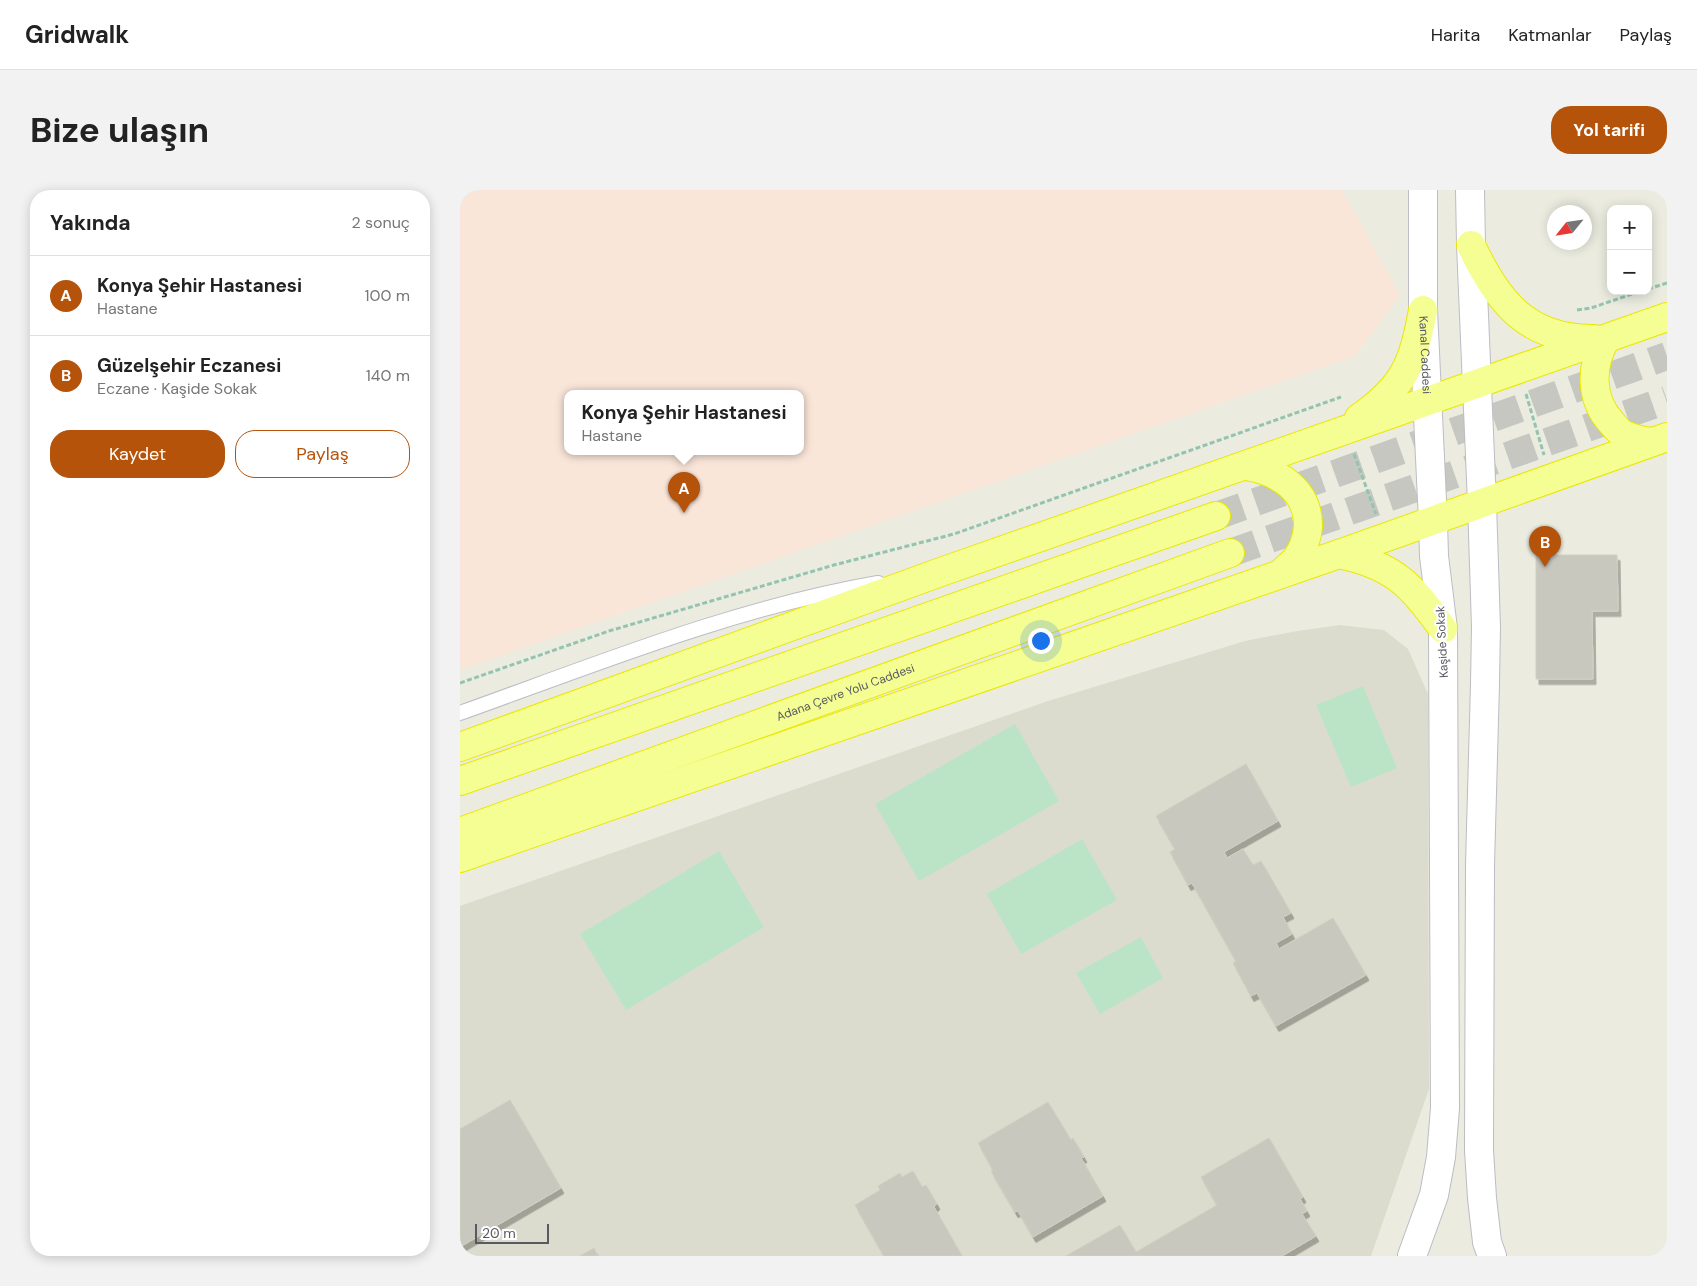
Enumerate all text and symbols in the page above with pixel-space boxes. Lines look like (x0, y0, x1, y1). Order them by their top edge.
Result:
text: Gridwalk (25, 19, 129, 50)
text: Harita (1431, 23, 1480, 47)
text: Katmanlar (1508, 23, 1592, 47)
text: Paylaş (1620, 23, 1672, 47)
button: Yol tarifi (1551, 106, 1667, 154)
text: Bize ulaşın (30, 107, 209, 153)
north arrow (1547, 205, 1592, 250)
map controls (1607, 205, 1652, 295)
button: + (1607, 205, 1652, 250)
text: Yakında (50, 209, 131, 237)
text: 2 sonuç (352, 212, 410, 233)
button: − (1607, 250, 1652, 295)
text: Konya Şehir Hastanesi (97, 273, 302, 298)
text: A (60, 285, 72, 306)
text: 100 m (365, 285, 410, 306)
text: Hastane (97, 298, 158, 319)
street label: Kanal Caddesi (1415, 315, 1435, 394)
text: Güzelşehir Eczanesi (97, 353, 281, 378)
text: B (61, 365, 71, 386)
text: 140 m (366, 365, 410, 386)
text: Eczane · Kaşide Sokak (97, 378, 257, 399)
popup (564, 390, 804, 455)
text: Konya Şehir Hastanesi (581, 400, 787, 425)
text: Hastane (581, 425, 642, 446)
button: Kaydet (50, 430, 225, 478)
button: Paylaş (235, 430, 410, 478)
pin: A (668, 472, 700, 513)
pin: B (1529, 526, 1561, 567)
street label: Kaşide Sokak (1432, 606, 1452, 678)
your location (1028, 628, 1054, 654)
street label: Adana Çevre Yolu Caddesi (774, 660, 917, 725)
scale bar (475, 1221, 549, 1244)
text: 20 m (482, 1224, 516, 1242)

